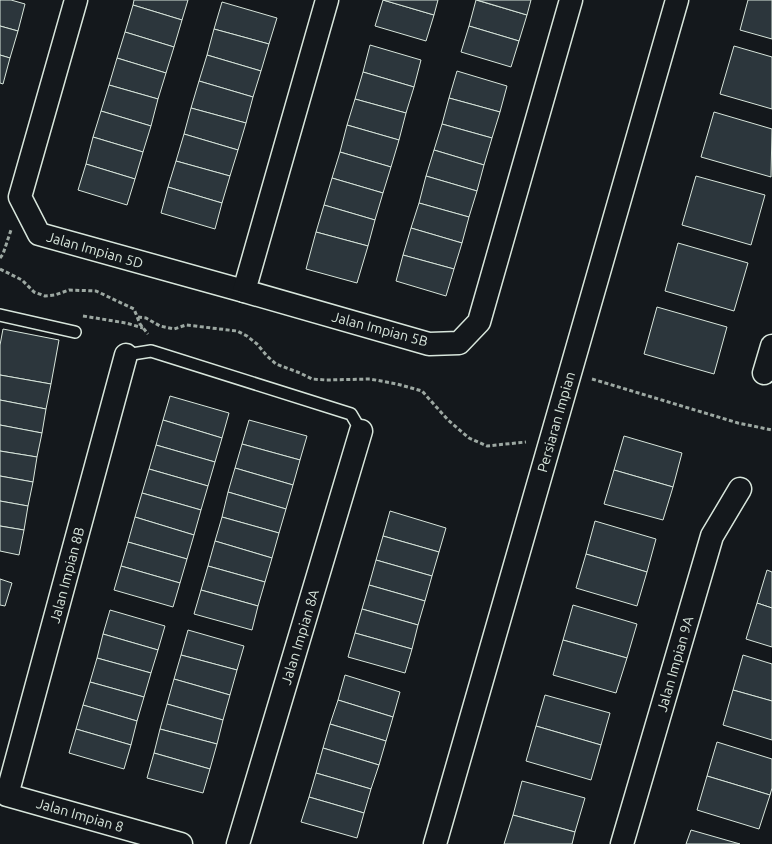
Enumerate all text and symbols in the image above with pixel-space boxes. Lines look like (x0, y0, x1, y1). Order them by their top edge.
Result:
street label: Jalan Impian 5D (45, 229, 145, 271)
street label: Jalan Impian 5B (330, 309, 430, 350)
street label: Persiaran Impian (534, 370, 578, 474)
street label: Jalan Impian 8B (47, 525, 88, 625)
street label: Jalan Impian 8A (278, 587, 322, 687)
street label: Jalan Impian 9A (654, 614, 696, 714)
street label: Jalan Impian 8 (35, 795, 125, 835)

